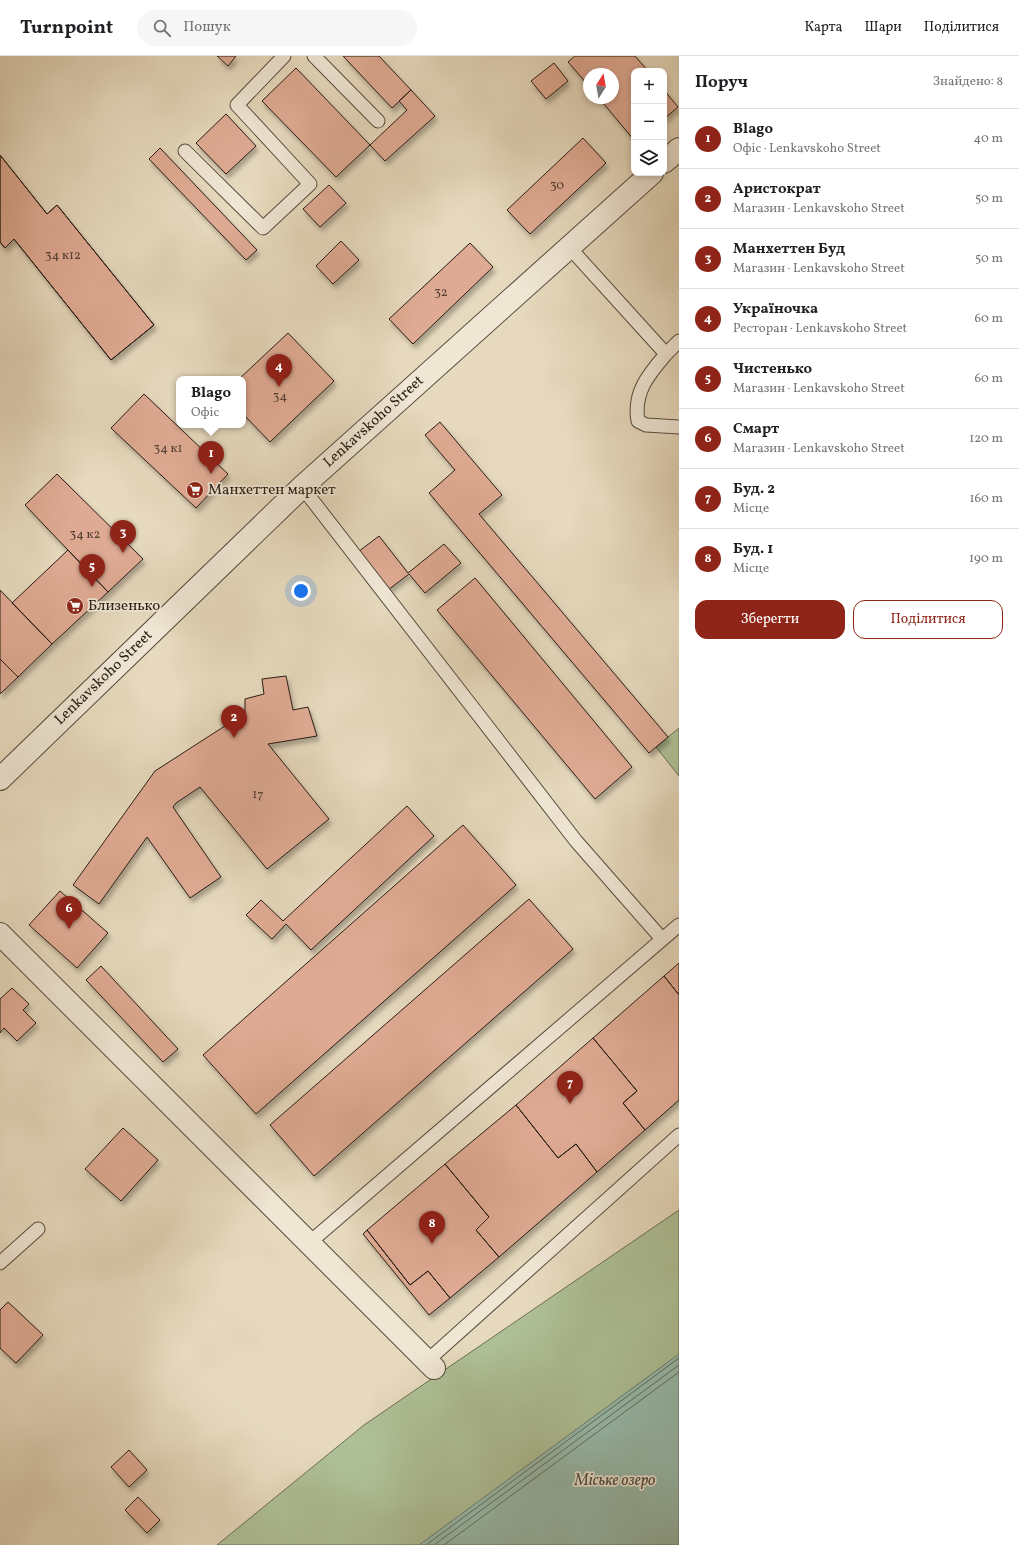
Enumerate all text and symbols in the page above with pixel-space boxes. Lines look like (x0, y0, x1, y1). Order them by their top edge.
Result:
search box (137, 10, 417, 46)
text: Turnpoint (20, 15, 113, 41)
icon: search (151, 17, 173, 39)
text: Пошук (183, 17, 231, 38)
text: Карта (805, 18, 843, 37)
text: Шари (865, 18, 902, 37)
text: Поділитися (924, 18, 999, 37)
north arrow (583, 68, 619, 104)
map controls (631, 68, 667, 176)
button: + (631, 68, 667, 104)
text: Поруч (695, 71, 748, 94)
text: Знайдено: 8 (933, 73, 1003, 91)
button: − (631, 104, 667, 140)
text: Blago (733, 119, 773, 140)
text: 1 (705, 130, 711, 148)
text: 40 m (974, 130, 1003, 148)
button: layers (631, 140, 667, 176)
text: Офіс · Lenkavskoho Street (733, 140, 881, 158)
house number: 30 (550, 177, 564, 195)
text: Аристократ (733, 179, 821, 200)
text: 2 (705, 190, 711, 208)
text: 50 m (975, 190, 1003, 208)
text: Магазин · Lenkavskoho Street (733, 200, 905, 218)
text: Манхеттен Буд (733, 239, 845, 260)
house number: 34 к12 (45, 247, 81, 265)
text: 3 (705, 250, 711, 268)
text: 50 m (975, 250, 1003, 268)
text: Магазин · Lenkavskoho Street (733, 260, 905, 278)
house number: 32 (434, 284, 448, 302)
text: Україночка (733, 299, 818, 320)
text: 4 (704, 310, 712, 328)
text: 60 m (975, 310, 1003, 328)
text: Ресторан · Lenkavskoho Street (733, 320, 907, 338)
pin: 4 (266, 354, 292, 387)
text: Чистенько (733, 359, 812, 380)
text: 5 (705, 370, 711, 388)
text: 60 m (975, 370, 1003, 388)
street label: Lenkavskoho Street (319, 371, 429, 473)
popup (176, 376, 246, 428)
text: Магазин · Lenkavskoho Street (733, 380, 905, 398)
text: Blago (191, 383, 231, 404)
house number: 34 (273, 388, 287, 406)
text: Офіс (191, 404, 219, 422)
text: Смарт (733, 419, 779, 440)
text: 6 (704, 430, 712, 448)
text: 120 m (969, 430, 1003, 448)
house number: 34 к1 (153, 440, 183, 458)
text: Магазин · Lenkavskoho Street (733, 440, 905, 458)
pin: 1 (198, 441, 224, 474)
text: Буд. 2 (733, 479, 775, 500)
supermarket icon: Манхеттен маркет (185, 480, 205, 500)
place label: Манхеттен маркет (208, 480, 336, 501)
text: 7 (705, 490, 711, 508)
text: 160 m (969, 490, 1003, 508)
text: Місце (733, 500, 769, 518)
pin: 3 (110, 520, 136, 553)
house number: 34 к2 (70, 526, 100, 544)
text: Буд. 1 (733, 539, 773, 560)
text: 8 (704, 550, 712, 568)
text: 190 m (969, 550, 1003, 568)
pin: 5 (79, 554, 105, 587)
text: Місце (733, 560, 769, 578)
your location (291, 581, 311, 601)
supermarket icon: Близенько (65, 596, 85, 616)
place label: Близенько (88, 596, 160, 617)
button: Зберегти (695, 600, 845, 639)
button: Поділитися (853, 600, 1003, 639)
street label: Lenkavskoho Street (50, 626, 158, 730)
pin: 2 (221, 705, 247, 738)
house number: 17 (252, 786, 264, 804)
pin: 6 (56, 896, 82, 929)
pin: 7 (557, 1071, 583, 1104)
pin: 8 (419, 1211, 445, 1244)
water label: Міське озеро (574, 1470, 656, 1492)

